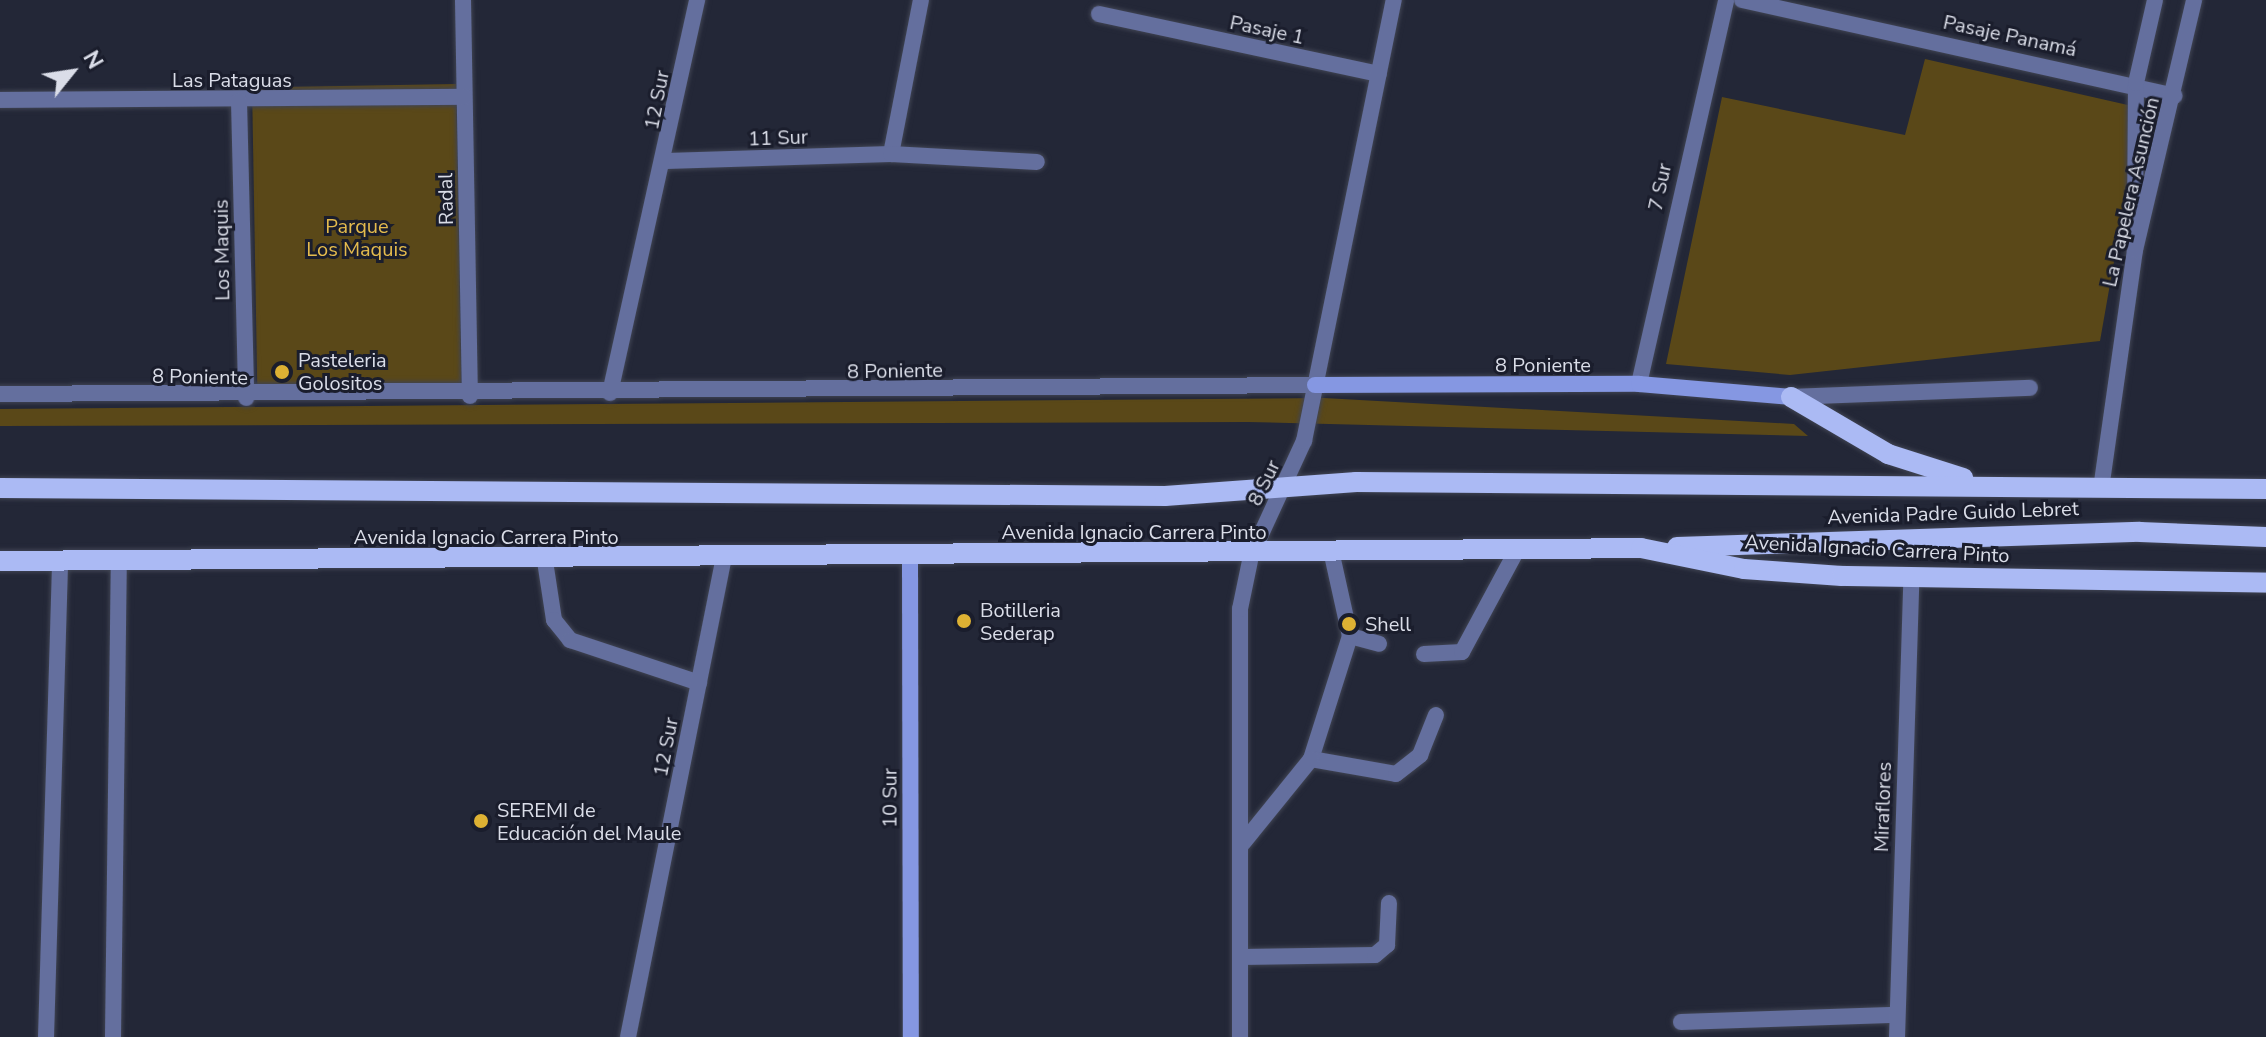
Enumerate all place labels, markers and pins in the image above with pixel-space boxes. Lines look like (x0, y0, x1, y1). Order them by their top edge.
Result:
place label: Pasteleria Golositos (298, 348, 387, 395)
marker: Pasteleria Golositos (273, 363, 291, 381)
place label: Botilleria Sederap (980, 598, 1061, 645)
marker: Botilleria Sederap (955, 612, 973, 630)
place label: Shell (1365, 612, 1411, 636)
marker: Shell (1340, 615, 1358, 633)
place label: SEREMI de Educación del Maule (497, 798, 681, 845)
marker: SEREMI de Educación del Maule (472, 812, 490, 830)

